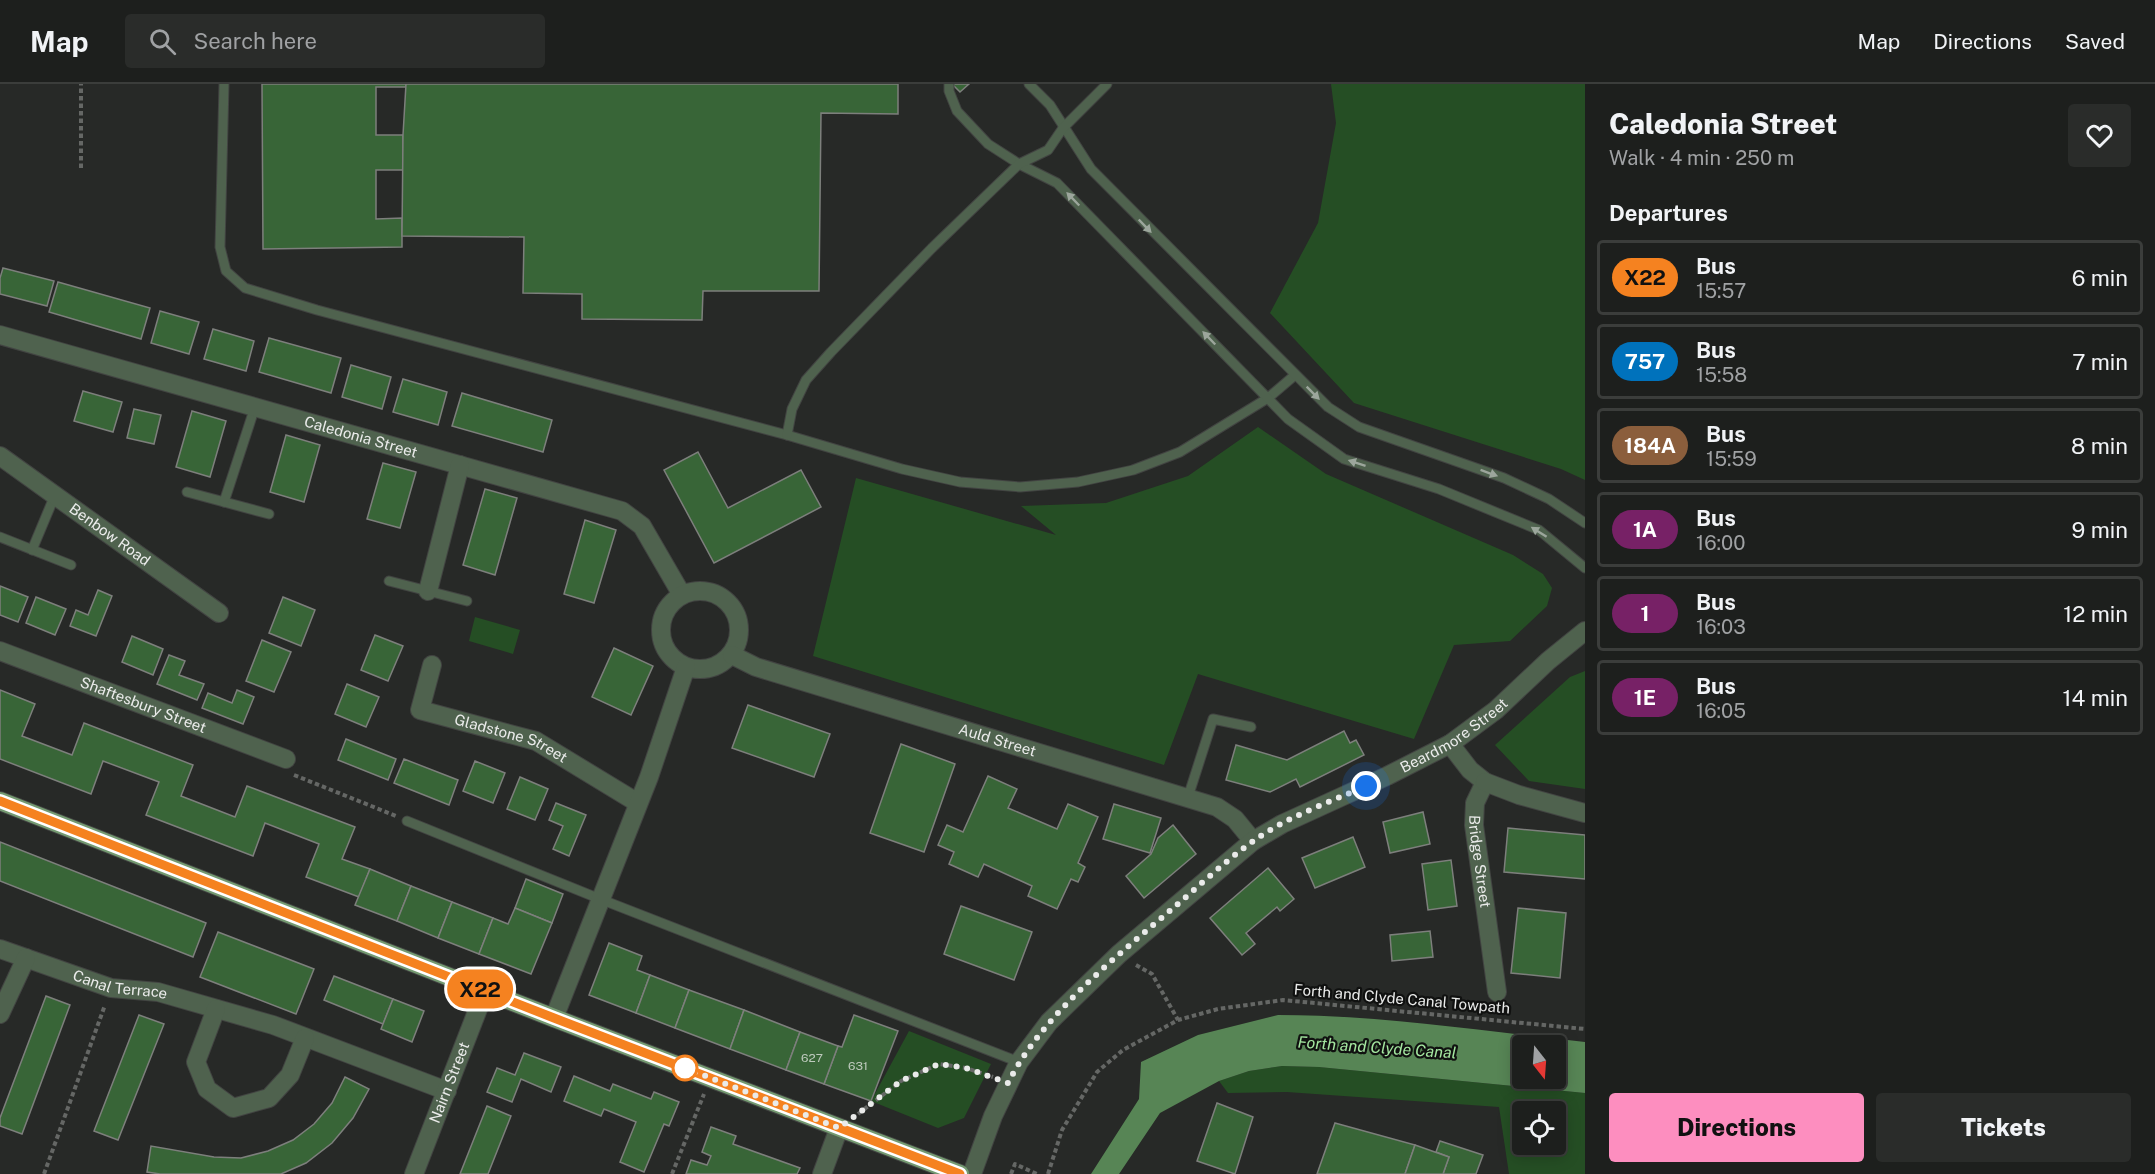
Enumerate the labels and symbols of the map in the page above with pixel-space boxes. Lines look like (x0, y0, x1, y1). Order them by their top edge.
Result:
one-way arrow (1066, 192, 1080, 207)
one-way arrow (1138, 218, 1152, 232)
one-way arrow (1203, 332, 1217, 346)
one-way arrow (1306, 386, 1321, 400)
street label: Caledonia Street (302, 413, 420, 461)
one-way arrow (1348, 458, 1366, 467)
one-way arrow (1480, 468, 1498, 478)
street label: Benbow Road (66, 500, 154, 569)
one-way arrow (1531, 526, 1547, 537)
street label: Shaftesbury Street (78, 673, 209, 736)
street label: Beardmore Street (1397, 694, 1511, 776)
street label: Gladstone Street (453, 711, 571, 766)
street label: Auld Street (957, 720, 1038, 760)
your location (1351, 771, 1381, 801)
street label: Bridge Street (1466, 815, 1494, 909)
street label: Canal Terrace (71, 966, 170, 1002)
line badge: X22 (446, 970, 514, 1008)
street label: Forth and Clyde Canal Towpath (1293, 981, 1511, 1016)
water label: Forth and Clyde Canal (1297, 1032, 1457, 1063)
north arrow (1512, 1035, 1566, 1089)
street label: Nairn Street (426, 1039, 472, 1125)
house number: 627 (801, 1051, 823, 1065)
unlabelled marker (672, 1055, 698, 1081)
house number: 631 (848, 1059, 868, 1073)

